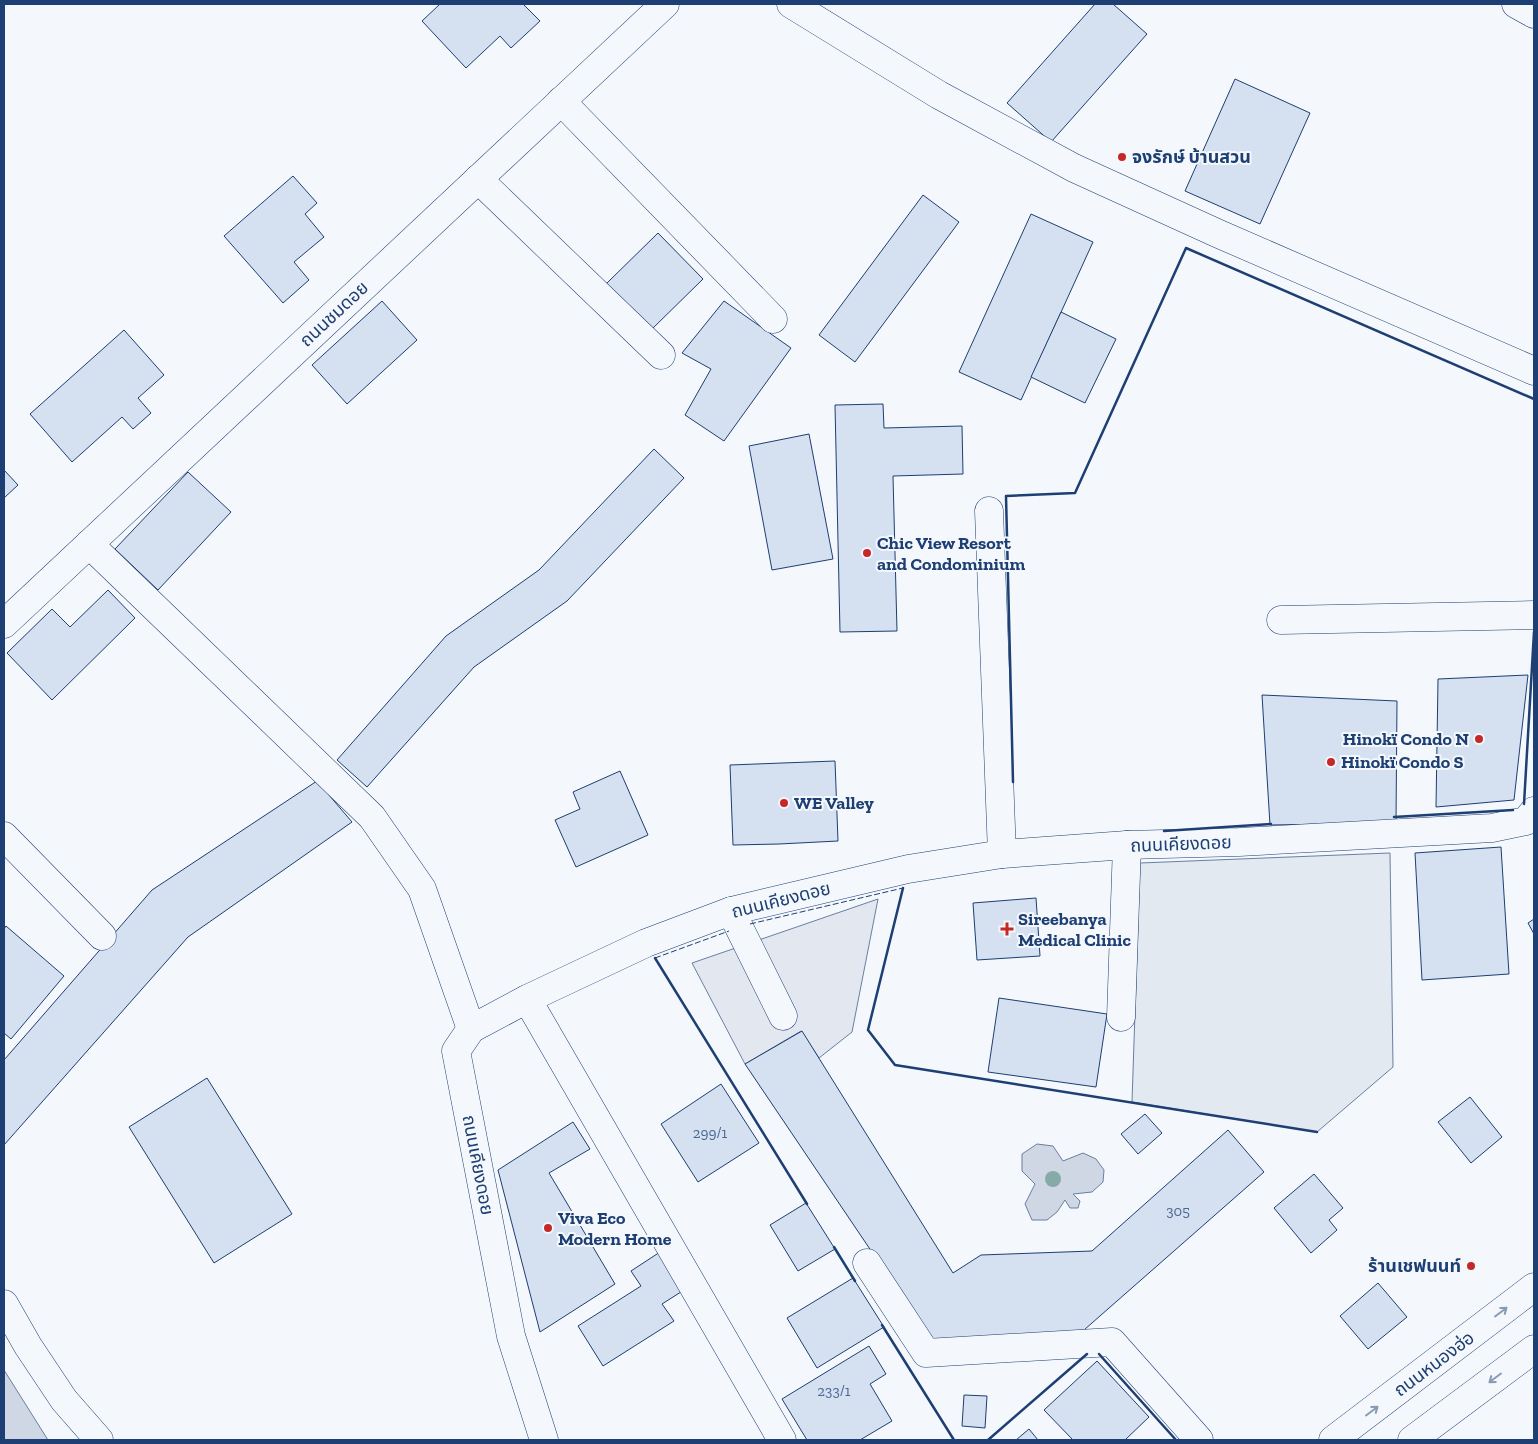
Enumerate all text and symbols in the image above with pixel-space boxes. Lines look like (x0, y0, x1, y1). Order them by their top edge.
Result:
place label: จงรักษ์ บ้านสวน (1132, 146, 1251, 168)
marker: จงรักษ์ บ้านสวน (1116, 151, 1128, 163)
street label: ถนนชมดอย (295, 277, 373, 351)
place label: Chic View Resort and Condominium (877, 532, 1025, 575)
marker: Chic View Resort and Condominium (861, 547, 873, 559)
place label: Hinokï Condo N (1343, 728, 1469, 750)
marker: Hinokï Condo N (1473, 733, 1485, 745)
place label: Hinokï Condo S (1341, 751, 1464, 773)
marker: Hinokï Condo S (1325, 756, 1337, 768)
place label: WE Valley (794, 792, 874, 814)
marker: WE Valley (778, 797, 790, 809)
street label: ถนนเคียงดอย (1130, 831, 1232, 857)
street label: ถนนเคียงดอย (729, 877, 833, 923)
place label: Sireebanya Medical Clinic (1018, 908, 1131, 951)
marker: Sireebanya Medical Clinic (1000, 922, 1014, 936)
street label: ถนนเคียงดอย (458, 1113, 498, 1217)
house number: 299/1 (693, 1124, 727, 1142)
house number: 305 (1166, 1202, 1190, 1220)
place label: Viva Eco Modern Home (558, 1207, 672, 1250)
marker: Viva Eco Modern Home (542, 1222, 554, 1234)
place label: ร้านเชฟนนท์ (1368, 1255, 1461, 1277)
marker: ร้านเชฟนนท์ (1465, 1260, 1477, 1272)
one-way arrow (1494, 1307, 1508, 1317)
street label: ถนนหนองฮ่อ (1389, 1327, 1479, 1401)
one-way arrow (1488, 1373, 1502, 1383)
house number: 233/1 (817, 1382, 851, 1400)
one-way arrow (1365, 1405, 1378, 1416)

